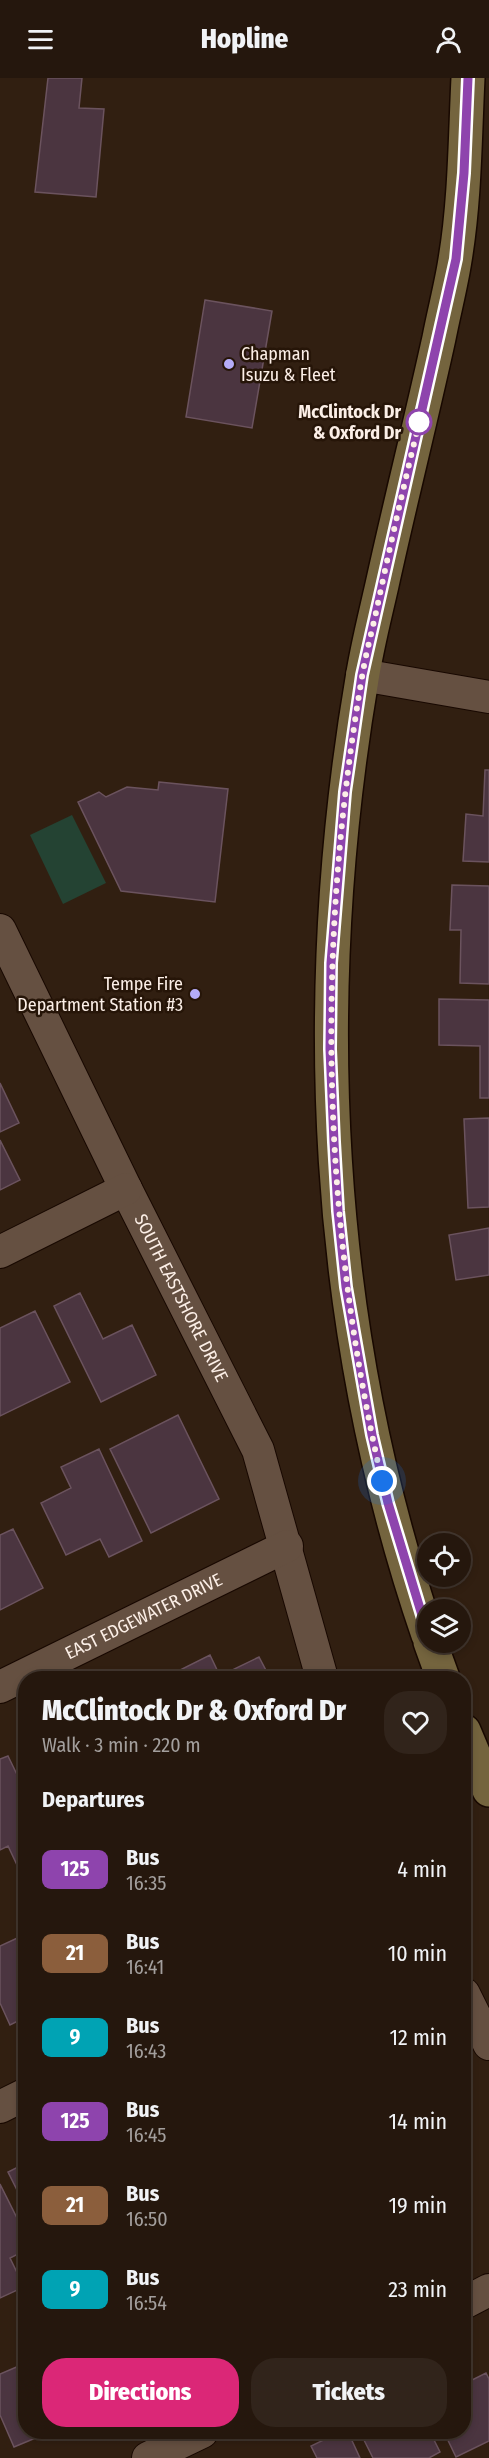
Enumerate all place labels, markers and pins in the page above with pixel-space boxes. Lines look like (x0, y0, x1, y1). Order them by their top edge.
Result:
place label: Chapman Isuzu & Fleet (241, 343, 336, 386)
marker: Chapman Isuzu & Fleet (222, 357, 236, 371)
place label: McClintock Dr & Oxford Dr (298, 401, 401, 444)
marker: McClintock Dr & Oxford Dr (406, 409, 432, 435)
place label: Tempe Fire Department Station #3 (17, 973, 183, 1016)
marker: Tempe Fire Department Station #3 (188, 987, 202, 1001)

